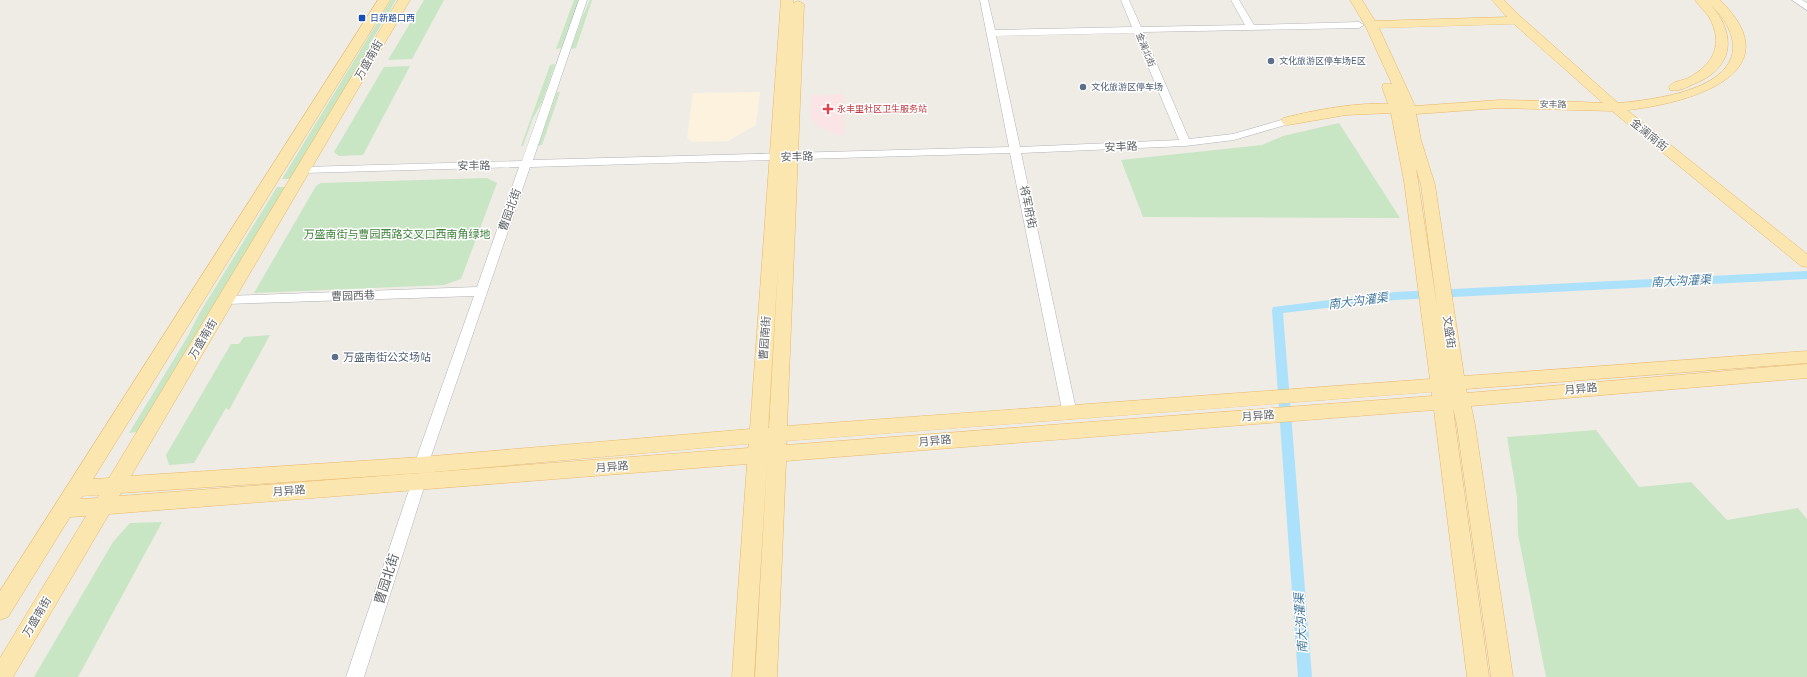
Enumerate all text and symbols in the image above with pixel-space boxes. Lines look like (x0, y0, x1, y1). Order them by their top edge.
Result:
marker: 日新路口西 (357, 13, 367, 23)
place label: 日新路口西 (370, 13, 415, 24)
street label: 金澜北街 (1133, 31, 1157, 69)
street label: 万盛南街 (352, 38, 386, 82)
place label: 文化旅游区停车场E区 (1279, 55, 1366, 67)
marker: 文化旅游区停车场E区 (1266, 56, 1276, 66)
place label: 文化旅游区停车场 (1091, 81, 1163, 93)
marker: 文化旅游区停车场 (1078, 82, 1088, 92)
street label: 安丰路 (1539, 99, 1567, 111)
marker: 永丰里社区卫生服务站 (822, 103, 834, 115)
place label: 永丰里社区卫生服务站 (837, 104, 927, 115)
street label: 金澜南街 (1628, 116, 1670, 154)
street label: 安丰路 (1104, 140, 1138, 154)
street label: 安丰路 (780, 150, 814, 164)
street label: 安丰路 (457, 159, 491, 173)
street label: 将军府街 (1017, 184, 1039, 230)
street label: 曹园北街 (496, 187, 524, 233)
park label: 万盛南街与曹园西路交叉口西南角绿地 (304, 228, 491, 241)
water label: 南大沟灌渠 (1651, 272, 1713, 290)
street label: 曹园西巷 (331, 289, 375, 303)
water label: 南大沟灌渠 (1327, 290, 1391, 312)
street label: 文盛街 (1440, 315, 1458, 349)
street label: 曹园南街 (757, 316, 773, 360)
street label: 万盛南街 (186, 317, 220, 361)
place label: 万盛南街公交场站 (343, 351, 431, 364)
marker: 万盛南街公交场站 (330, 352, 340, 362)
street label: 月异路 (1564, 381, 1598, 397)
street label: 月异路 (1241, 408, 1275, 424)
street label: 月异路 (918, 433, 952, 449)
street label: 月异路 (595, 459, 629, 475)
street label: 月异路 (272, 483, 306, 499)
street label: 曹园北街 (371, 552, 403, 606)
water label: 南大沟灌渠 (1292, 591, 1310, 653)
street label: 万盛南街 (20, 595, 54, 639)

